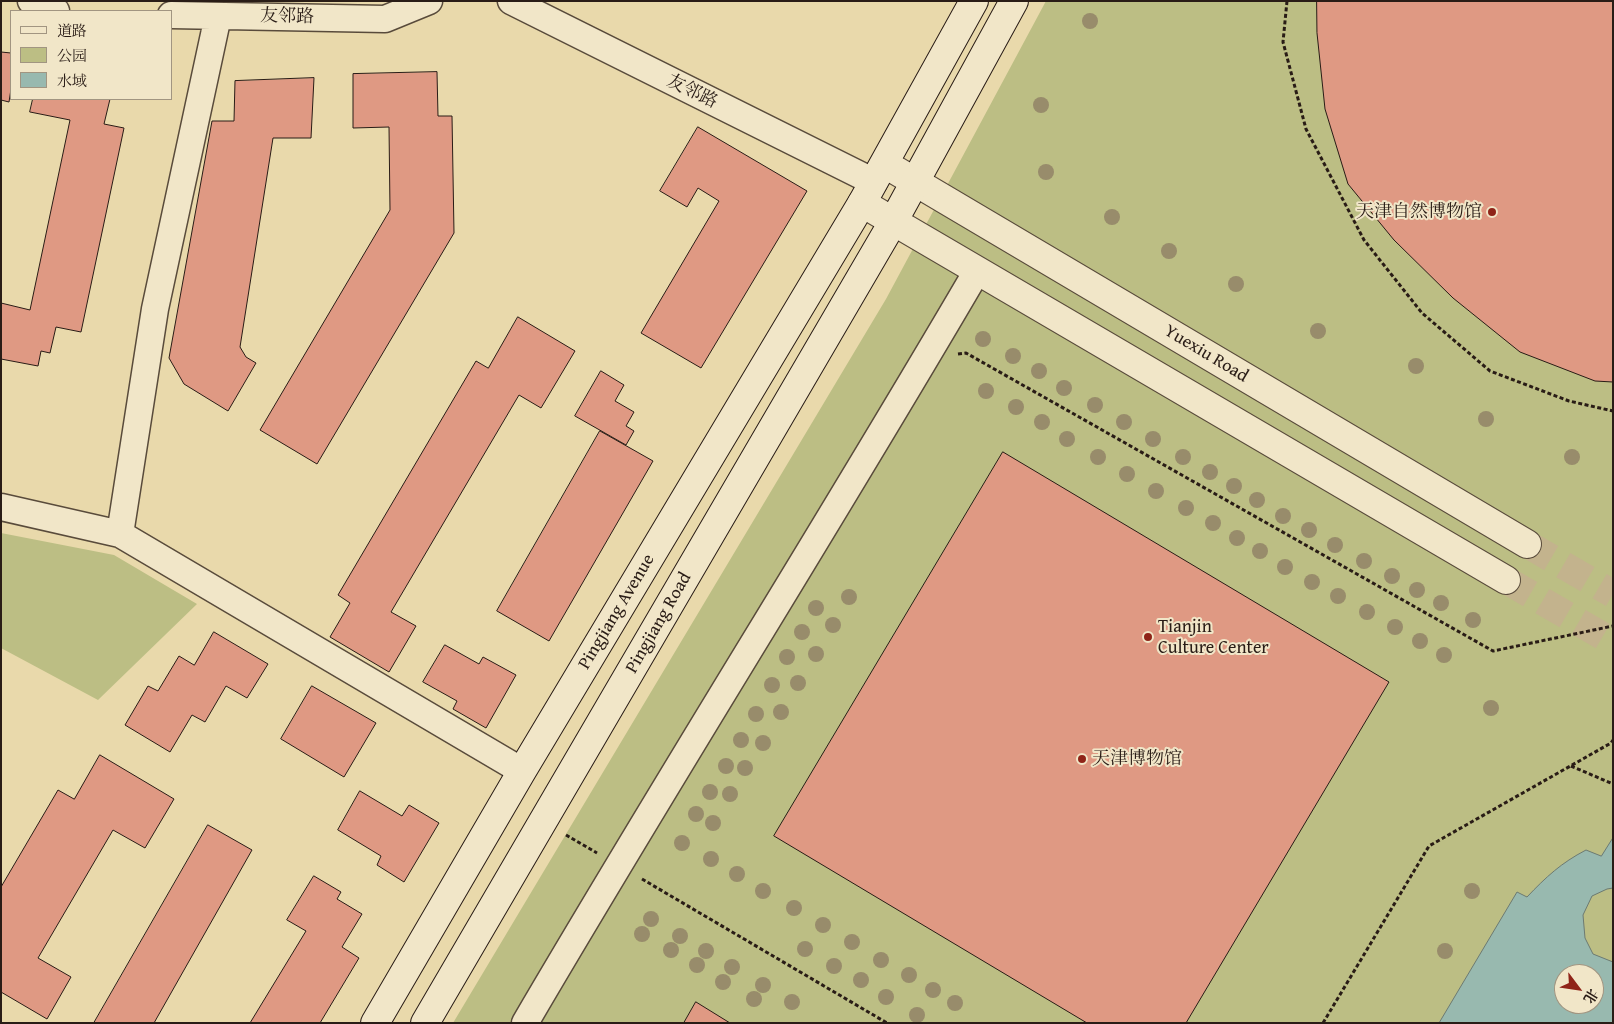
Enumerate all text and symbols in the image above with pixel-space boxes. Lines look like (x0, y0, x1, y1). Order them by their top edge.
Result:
street label: 友邻路 (260, 6, 314, 28)
legend (10, 10, 172, 100)
text: 道路 (57, 20, 87, 41)
text: 公园 (57, 45, 87, 66)
text: 水域 (57, 70, 87, 91)
street label: 友邻路 (663, 70, 721, 114)
place label: 天津自然博物馆 (1356, 201, 1482, 223)
marker: 天津自然博物馆 (1486, 206, 1498, 218)
street label: Yuexiu Road (1160, 320, 1252, 388)
street label: Pingjiang Avenue (574, 550, 660, 674)
street label: Pingjiang Road (621, 569, 697, 677)
place label: Tianjin Culture Center (1158, 616, 1269, 659)
marker: Tianjin Culture Center (1142, 631, 1154, 643)
place label: 天津博物馆 (1092, 748, 1182, 770)
marker: 天津博物馆 (1076, 753, 1088, 765)
north arrow (1554, 964, 1604, 1014)
text: 北 (1579, 985, 1603, 1007)

